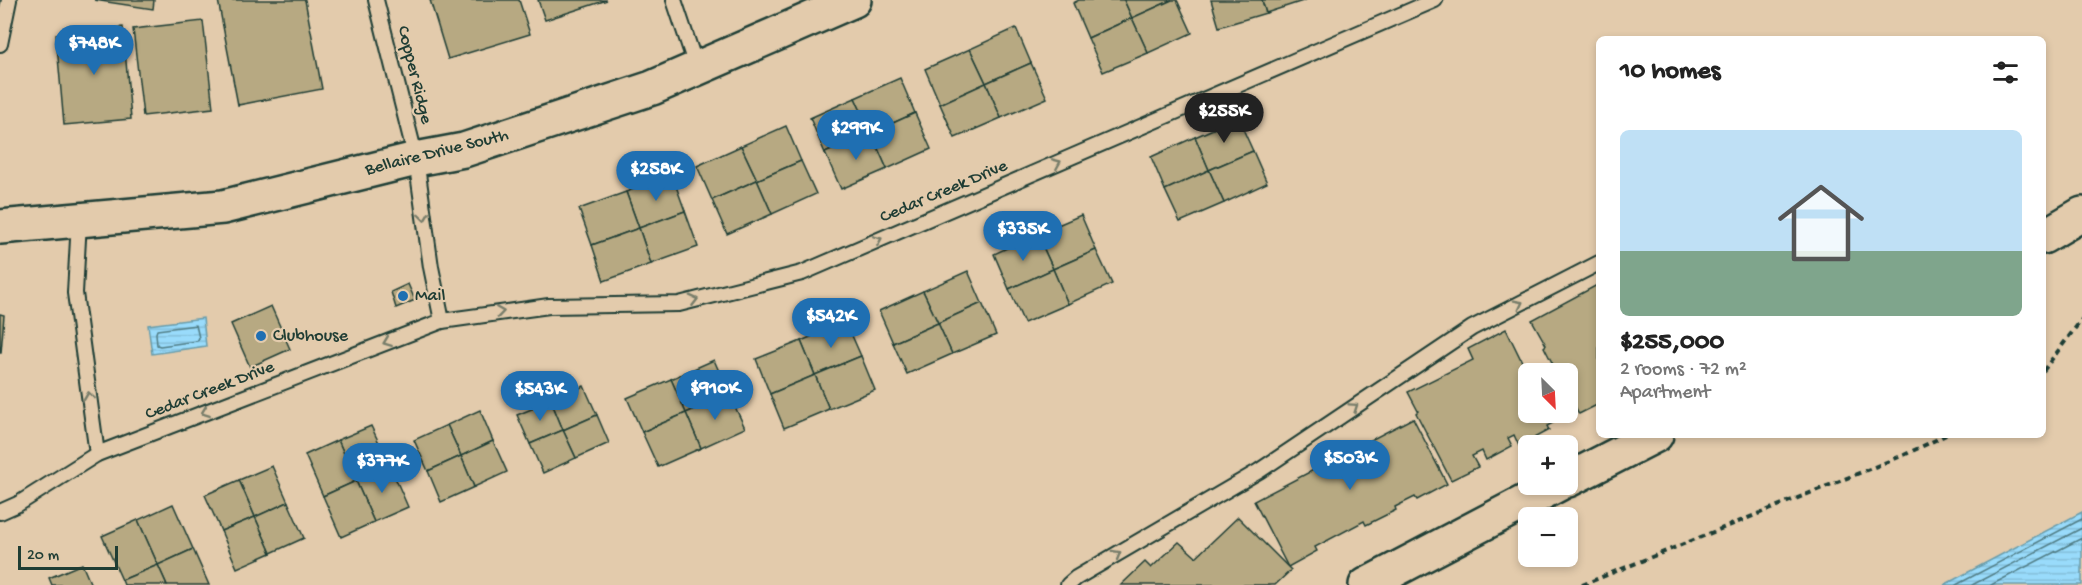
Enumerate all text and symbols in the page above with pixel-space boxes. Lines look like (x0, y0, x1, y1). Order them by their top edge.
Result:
street label: Copper Ridge (392, 24, 436, 127)
pin: $748K (52, 25, 136, 76)
text: $748K (69, 33, 119, 56)
icon: filters (1989, 56, 2022, 89)
text: 10 homes (1620, 57, 1720, 88)
pin: $255K (1182, 93, 1266, 144)
text: $255K (1199, 101, 1249, 124)
pin: $299K (814, 110, 898, 161)
text: $299K (831, 118, 881, 141)
street label: Bellaire Drive South (362, 125, 511, 181)
pin: $258K (614, 151, 698, 202)
street label: Cedar Creek Drive (877, 155, 1012, 228)
one-way arrow (1051, 158, 1062, 170)
text: $258K (630, 159, 682, 182)
icon: home (1767, 169, 1875, 277)
pin: $335K (981, 211, 1065, 262)
one-way arrow (418, 212, 430, 221)
text: $335K (997, 219, 1049, 242)
one-way arrow (872, 235, 883, 247)
place label: Mail (415, 286, 445, 307)
marker: Mail (396, 289, 410, 303)
one-way arrow (688, 295, 698, 308)
pin: $542K (789, 298, 873, 349)
one-way arrow (1513, 300, 1524, 311)
text: $542K (806, 306, 856, 329)
one-way arrow (495, 307, 504, 319)
place label: Clubhouse (273, 326, 349, 347)
text: $255,000 (1620, 328, 1724, 359)
marker: Clubhouse (254, 329, 268, 343)
one-way arrow (382, 334, 393, 347)
street label: Cedar Creek Drive (143, 356, 278, 425)
text: 2 rooms · 72 m² (1620, 359, 1747, 382)
north arrow (1518, 363, 1578, 423)
map controls (1518, 363, 1578, 567)
pin: $910K (673, 370, 757, 421)
pin: $543K (498, 371, 582, 422)
text: $910K (690, 378, 740, 401)
text: $543K (515, 379, 565, 402)
text: Apartment (1620, 382, 1710, 405)
one-way arrow (83, 391, 96, 401)
one-way arrow (1348, 402, 1358, 414)
one-way arrow (200, 405, 211, 417)
button: + (1518, 435, 1578, 495)
pin: $503K (1308, 440, 1392, 491)
pin: $377K (340, 443, 424, 494)
text: $503K (1324, 448, 1376, 471)
text: $377K (356, 451, 408, 474)
button: − (1518, 507, 1578, 567)
scale bar (18, 543, 118, 570)
text: 20 m (27, 547, 59, 566)
one-way arrow (1111, 550, 1121, 561)

